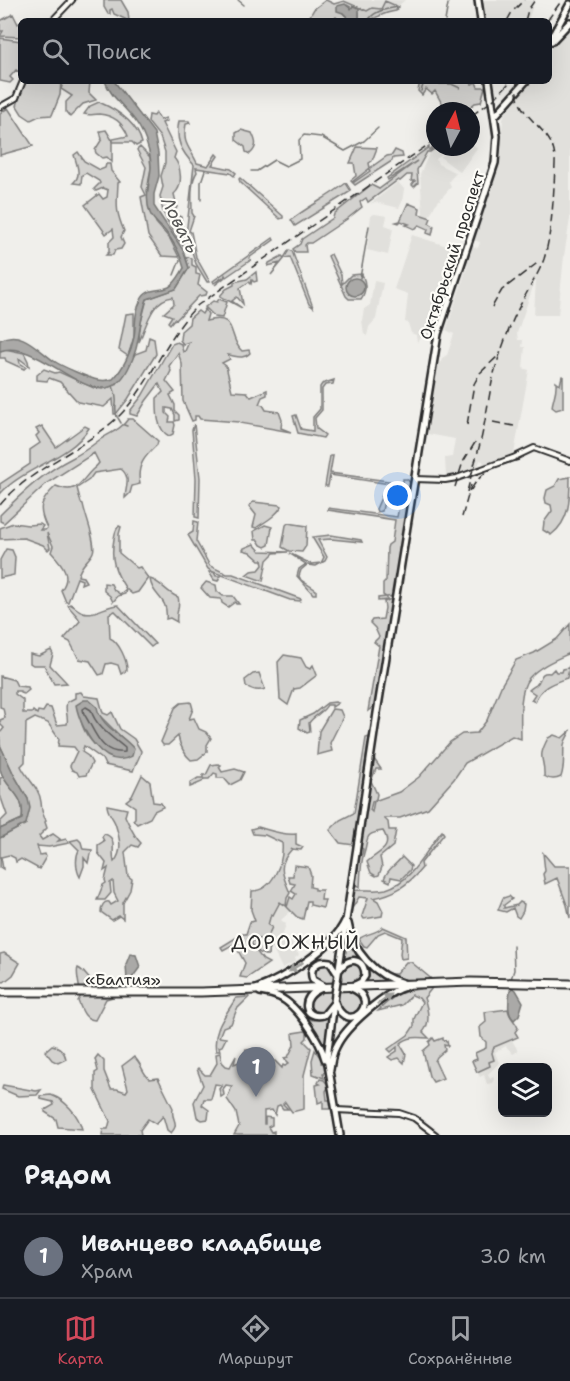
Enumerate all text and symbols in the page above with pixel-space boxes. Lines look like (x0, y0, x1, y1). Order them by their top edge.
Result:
search box (18, 18, 552, 84)
icon: search (39, 35, 72, 68)
text: Поиск (87, 37, 151, 66)
north arrow (426, 102, 480, 156)
street label: Октябрьский проспект (415, 167, 490, 342)
water label: Ловать (155, 192, 204, 258)
your location (383, 481, 412, 510)
district label: ДОРОЖНЫЙ (231, 929, 361, 955)
one-way arrow (288, 961, 304, 973)
street label: «Балтия» (85, 969, 161, 990)
one-way arrow (377, 993, 392, 1005)
pin: 1 (236, 1048, 276, 1097)
map controls (498, 1063, 552, 1117)
button: layers (498, 1063, 552, 1117)
text: Рядом (24, 1157, 111, 1192)
text: Иванцево кладбище (81, 1229, 322, 1258)
text: 1 (39, 1243, 48, 1269)
text: 3.0 km (480, 1243, 546, 1269)
text: Храм (81, 1258, 133, 1284)
tab: Карта (58, 1312, 103, 1369)
tab: Маршрут (218, 1312, 293, 1369)
tab: Сохранённые (408, 1312, 512, 1369)

